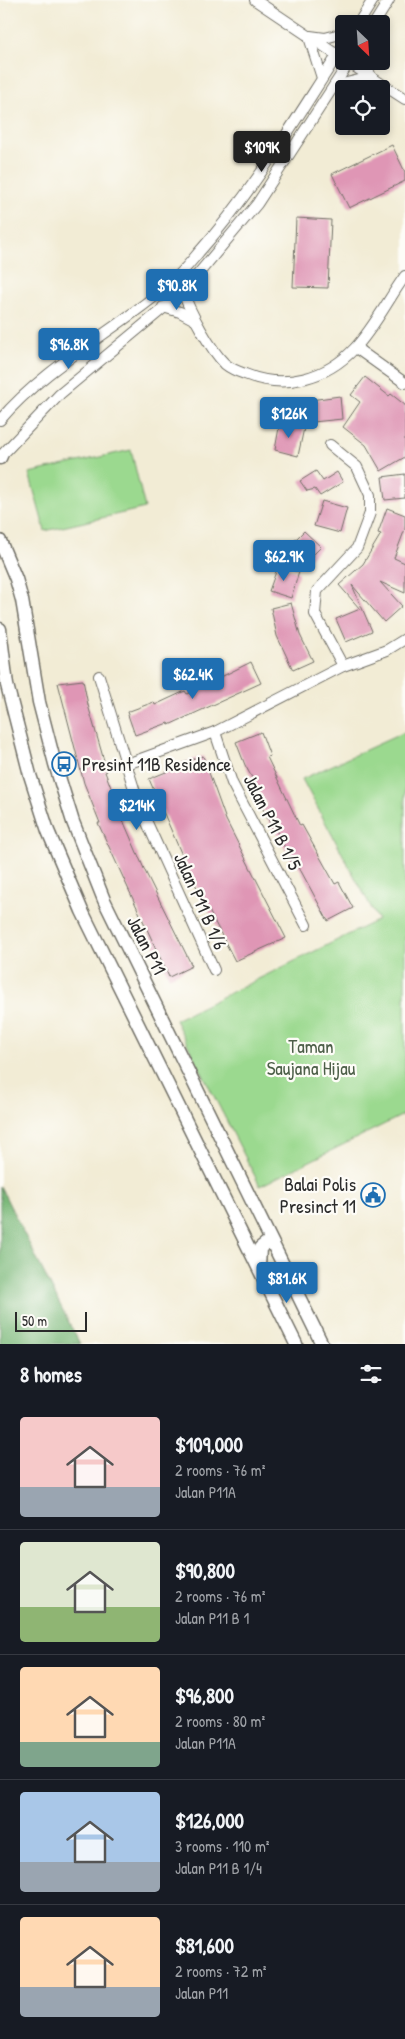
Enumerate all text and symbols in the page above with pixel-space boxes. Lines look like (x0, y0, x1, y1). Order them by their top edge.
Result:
north arrow (335, 15, 390, 70)
map controls (335, 15, 390, 135)
button: locate (335, 80, 390, 135)
pin: $109K (227, 130, 297, 173)
text: $109K (244, 136, 280, 158)
pin: $90.8K (136, 268, 218, 311)
text: $90.8K (157, 274, 197, 296)
pin: $96.8K (28, 328, 110, 370)
text: $96.8K (49, 333, 89, 355)
pin: $126K (254, 396, 324, 439)
text: $126K (271, 402, 307, 424)
pin: $62.9K (243, 540, 325, 582)
text: $62.9K (264, 545, 304, 567)
pin: $62.4K (152, 658, 234, 700)
text: $62.4K (173, 663, 213, 685)
bus stop icon: Presint 11B Residence (51, 751, 77, 777)
place label: Presint 11B Residence (82, 751, 232, 777)
street label: Jalan P11 B 1/5 (238, 770, 308, 874)
pin: $214K (102, 788, 172, 831)
text: $214K (119, 794, 155, 816)
street label: Jalan P11 B 1/6 (168, 848, 234, 954)
street label: Jalan P11 (121, 911, 173, 979)
park label: Taman Saujana Hijau (267, 1033, 356, 1081)
place label: Balai Polis Presinct 11 (280, 1171, 356, 1219)
public building icon: Balai Polis Presinct 11 (360, 1182, 386, 1208)
pin: $81.6K (246, 1262, 328, 1304)
text: $81.6K (267, 1267, 307, 1289)
scale bar (15, 1309, 88, 1332)
text: 50 m (22, 1311, 47, 1330)
text: 8 homes (20, 1360, 82, 1389)
icon: filters (357, 1360, 385, 1388)
text: $109,000 (175, 1430, 243, 1459)
icon: home (60, 1437, 120, 1497)
text: 2 rooms · 76 m² (175, 1459, 265, 1481)
text: Jalan P11A (175, 1481, 236, 1503)
text: $90,800 (175, 1556, 235, 1585)
icon: home (60, 1562, 120, 1622)
text: 2 rooms · 76 m² (175, 1585, 265, 1607)
text: Jalan P11 B 1 (175, 1607, 249, 1629)
text: $96,800 (175, 1681, 234, 1710)
icon: home (60, 1687, 120, 1747)
text: 2 rooms · 80 m² (175, 1710, 265, 1732)
text: Jalan P11A (175, 1732, 236, 1754)
text: $126,000 (175, 1806, 244, 1835)
icon: home (60, 1812, 120, 1872)
text: 3 rooms · 110 m² (175, 1835, 270, 1857)
text: Jalan P11 B 1/4 (175, 1857, 262, 1879)
text: $81,600 (175, 1931, 234, 1960)
icon: home (60, 1937, 120, 1997)
text: 2 rooms · 72 m² (175, 1960, 266, 1982)
text: Jalan P11 (175, 1982, 228, 2004)

